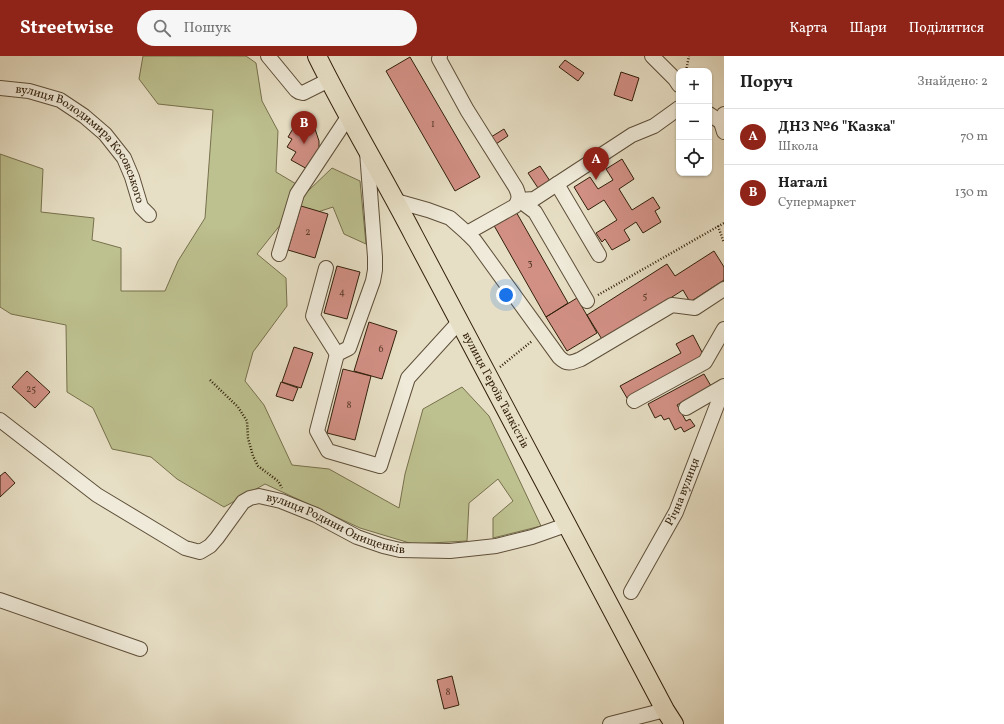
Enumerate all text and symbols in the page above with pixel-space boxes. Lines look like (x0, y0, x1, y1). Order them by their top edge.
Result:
search box (137, 10, 417, 46)
text: Streetwise (20, 15, 113, 41)
icon: search (151, 17, 173, 39)
text: Пошук (183, 18, 231, 39)
text: Карта (790, 19, 828, 38)
text: Шари (850, 19, 887, 38)
text: Поділитися (909, 19, 984, 38)
map controls (676, 68, 712, 176)
button: + (676, 68, 712, 104)
text: Поруч (740, 71, 793, 94)
text: Знайдено: 2 (917, 73, 988, 91)
street label: вулиця Володимира Косовського (15, 82, 147, 205)
button: − (676, 104, 712, 140)
pin: B (291, 111, 317, 144)
house number: 1 (431, 117, 435, 131)
text: ДНЗ №6 "Казка" (778, 117, 896, 138)
text: A (748, 128, 758, 146)
text: 70 m (960, 128, 988, 146)
text: Школа (778, 138, 818, 156)
button: locate (676, 140, 712, 176)
pin: A (583, 147, 609, 180)
text: Наталі (778, 173, 828, 194)
text: B (749, 184, 757, 202)
text: 130 m (955, 184, 988, 202)
text: Супермаркет (778, 194, 856, 212)
house number: 2 (305, 225, 311, 239)
house number: 3 (527, 256, 533, 270)
house number: 4 (339, 285, 345, 299)
your location (496, 285, 516, 305)
house number: 5 (643, 289, 648, 303)
street label: вулиця Героїв Танкістів (458, 329, 533, 451)
house number: 6 (378, 342, 384, 356)
house number: 25 (26, 382, 36, 396)
house number: 8 (346, 398, 352, 412)
street label: Річна вулиця (662, 456, 704, 529)
street label: вулиця Родини Онищенків (265, 490, 405, 558)
house number: 8 (445, 685, 451, 699)

